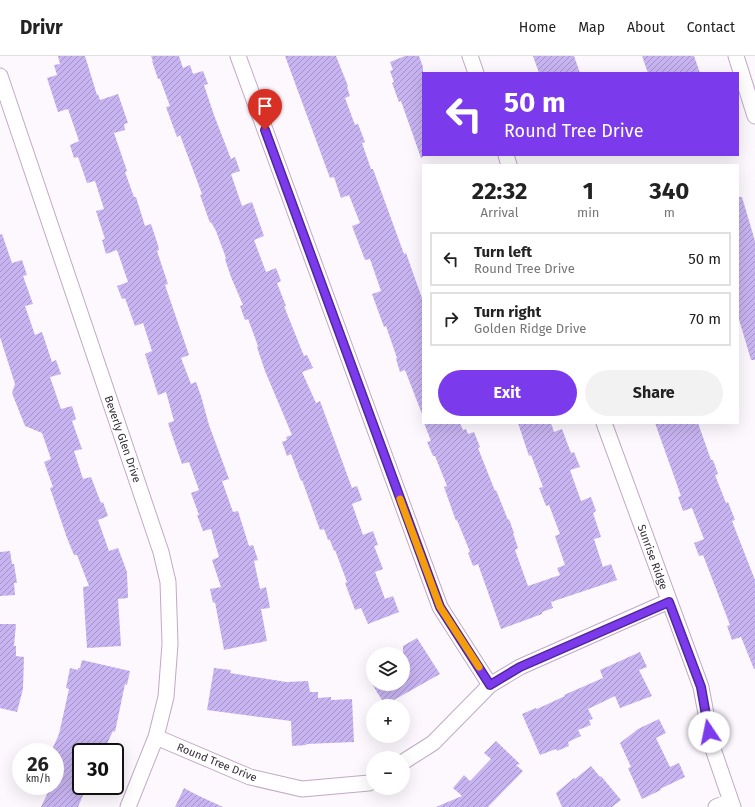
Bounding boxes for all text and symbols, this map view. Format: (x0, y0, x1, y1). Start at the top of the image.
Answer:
text: Drivr (20, 16, 63, 39)
text: Home (519, 19, 556, 36)
text: Map (578, 19, 605, 36)
text: About (627, 19, 665, 36)
text: Contact (687, 19, 735, 36)
text: 50 m (504, 86, 566, 119)
icon: left (438, 88, 490, 140)
pin (248, 89, 282, 130)
icon: arrive (254, 95, 276, 117)
text: Round Tree Drive (504, 120, 643, 142)
text: 22:32 (472, 177, 527, 205)
text: 1 (583, 177, 594, 205)
text: 340 (649, 177, 689, 205)
text: Arrival (480, 205, 519, 220)
text: min (577, 205, 599, 220)
text: m (664, 205, 675, 220)
text: Turn left (474, 243, 532, 261)
icon: left (440, 248, 462, 270)
text: 50 m (688, 250, 721, 268)
text: Round Tree Drive (474, 261, 575, 276)
text: Turn right (474, 303, 541, 321)
icon: right (440, 308, 462, 330)
text: 70 m (689, 310, 721, 328)
text: Golden Ridge Drive (474, 321, 586, 336)
button: Exit (438, 370, 577, 416)
button: Share (585, 370, 723, 416)
street label: Beverly Glen Drive (102, 394, 143, 484)
street label: Sunrise Ridge (635, 523, 670, 591)
map controls (366, 647, 410, 795)
button: layers (366, 647, 410, 691)
button: + (366, 699, 410, 743)
position arrow (688, 711, 730, 753)
street label: Round Tree Drive (175, 740, 259, 784)
speed limit sign: 30 (72, 743, 124, 795)
button: − (366, 751, 410, 795)
text: 26 (27, 752, 49, 776)
text: km/h (26, 773, 50, 785)

